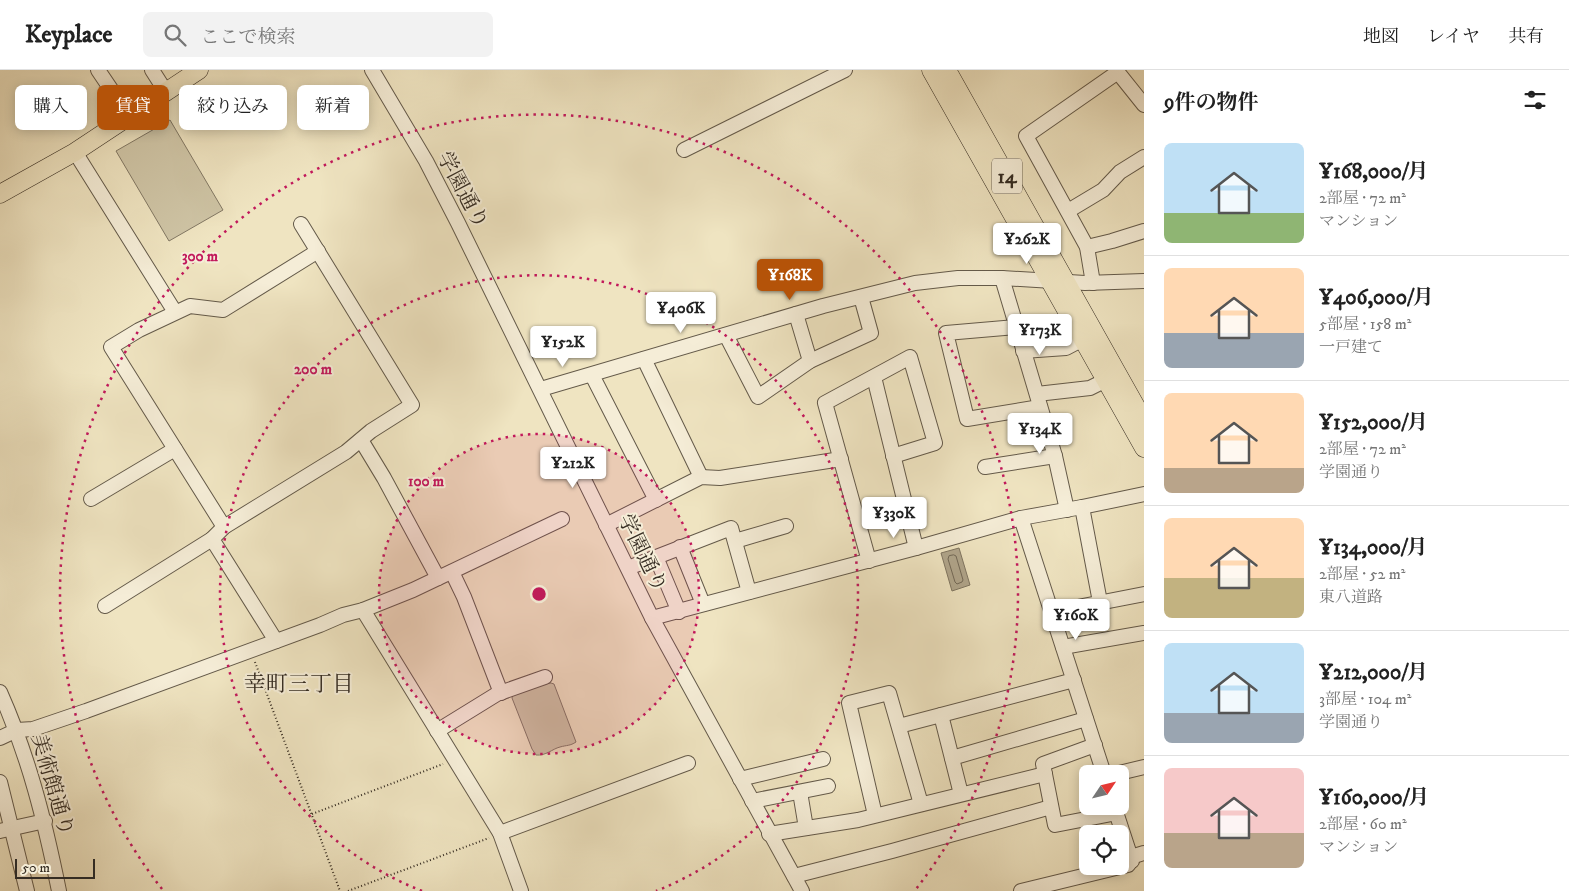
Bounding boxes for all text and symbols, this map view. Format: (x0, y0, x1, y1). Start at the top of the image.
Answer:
search box (143, 12, 493, 57)
text: Keyplace (25, 20, 113, 50)
icon: search (161, 21, 189, 49)
text: ここで検索 (201, 26, 296, 49)
text: 地図 (1363, 26, 1399, 48)
text: レイヤ (1427, 26, 1480, 48)
text: 共有 (1508, 26, 1544, 48)
chip: 購入 (15, 85, 87, 130)
chip: 賃貸 (97, 85, 169, 130)
chip: 絞り込み (179, 85, 287, 130)
chip: 新着 (297, 85, 369, 130)
icon: filters (1521, 86, 1549, 114)
text: 9件の物件 (1164, 90, 1258, 116)
street label: 学園通り (431, 147, 493, 234)
road number: 14 (992, 158, 1022, 194)
text: ¥168,000/月 (1319, 159, 1428, 185)
icon: home (1204, 163, 1264, 223)
text: 2部屋 · 72 m² (1319, 188, 1406, 208)
text: マンション (1319, 211, 1398, 231)
pin: ¥262K (992, 222, 1062, 265)
text: ¥262K (1004, 229, 1050, 249)
text: 300 m (182, 247, 219, 266)
pin: ¥168K (755, 258, 825, 301)
text: ¥168K (768, 265, 812, 285)
text: ¥406,000/月 (1319, 285, 1434, 311)
icon: home (1204, 288, 1264, 348)
pin: ¥406K (646, 292, 716, 334)
text: ¥406K (657, 298, 705, 318)
pin: ¥173K (1005, 314, 1075, 356)
text: 5部屋 · 158 m² (1319, 314, 1412, 334)
text: ¥173K (1019, 320, 1061, 340)
pin: ¥152K (528, 326, 598, 368)
text: ¥152K (541, 332, 585, 352)
text: 一戸建て (1319, 337, 1383, 357)
text: 200 m (294, 360, 333, 379)
text: ¥152,000/月 (1319, 410, 1428, 436)
pin: ¥134K (1005, 412, 1075, 455)
icon: home (1204, 413, 1264, 473)
text: ¥134K (1018, 419, 1062, 439)
text: 2部屋 · 72 m² (1319, 439, 1406, 459)
pin: ¥212K (538, 446, 608, 489)
text: ¥212K (551, 453, 595, 473)
text: 学園通り (1319, 462, 1383, 482)
text: 100 m (408, 472, 445, 491)
pin: ¥330K (859, 496, 929, 539)
text: ¥330K (873, 503, 915, 523)
street label: 学園通り (612, 510, 672, 597)
text: ¥134,000/月 (1319, 535, 1428, 561)
icon: home (1204, 538, 1264, 598)
text: 2部屋 · 52 m² (1319, 564, 1406, 584)
centre of rings (530, 585, 548, 603)
text: 東八道路 (1319, 587, 1383, 607)
pin: ¥160K (1041, 598, 1111, 641)
text: ¥160K (1054, 605, 1098, 625)
text: ¥212,000/月 (1319, 660, 1428, 686)
icon: home (1204, 663, 1264, 723)
district label: 幸町三丁目 (244, 671, 354, 698)
text: 3部屋 · 104 m² (1319, 689, 1411, 709)
text: 学園通り (1319, 712, 1383, 732)
street label: 美術館通り (25, 731, 79, 839)
north arrow (1079, 765, 1129, 815)
map controls (1079, 765, 1129, 875)
text: ¥160,000/月 (1319, 785, 1429, 811)
icon: home (1204, 788, 1264, 848)
text: 2部屋 · 60 m² (1319, 814, 1407, 834)
button: locate (1079, 825, 1129, 875)
text: マンション (1319, 837, 1398, 857)
scale bar (15, 856, 95, 879)
text: 50 m (22, 859, 50, 877)

